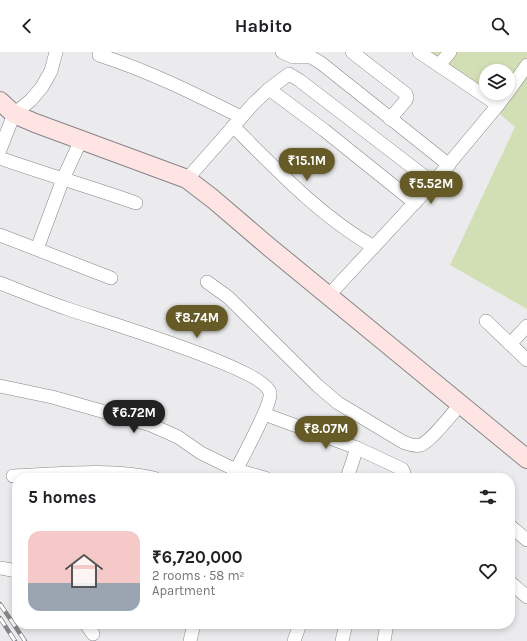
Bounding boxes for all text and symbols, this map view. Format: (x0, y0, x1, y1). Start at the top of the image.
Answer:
icon: back (16, 15, 38, 37)
text: Habito (235, 15, 292, 37)
icon: search (489, 15, 511, 37)
map controls (479, 64, 515, 100)
button: layers (479, 64, 515, 100)
pin: ₹15.1M (274, 148, 340, 182)
text: ₹15.1M (288, 153, 326, 168)
pin: ₹5.52M (398, 171, 464, 205)
text: ₹5.52M (409, 176, 453, 191)
pin: ₹8.74M (164, 305, 230, 339)
text: ₹8.74M (175, 310, 219, 325)
pin: ₹6.72M (101, 400, 167, 434)
text: ₹6.72M (112, 405, 156, 420)
pin: ₹8.07M (293, 416, 359, 450)
text: ₹8.07M (304, 421, 348, 436)
icon: filters (477, 486, 499, 508)
text: 5 homes (28, 487, 97, 507)
icon: home (60, 547, 108, 595)
text: ₹6,720,000 (152, 547, 242, 567)
icon: heart (477, 560, 499, 582)
text: 2 rooms · 58 m² (152, 568, 245, 583)
text: Apartment (152, 583, 215, 598)

